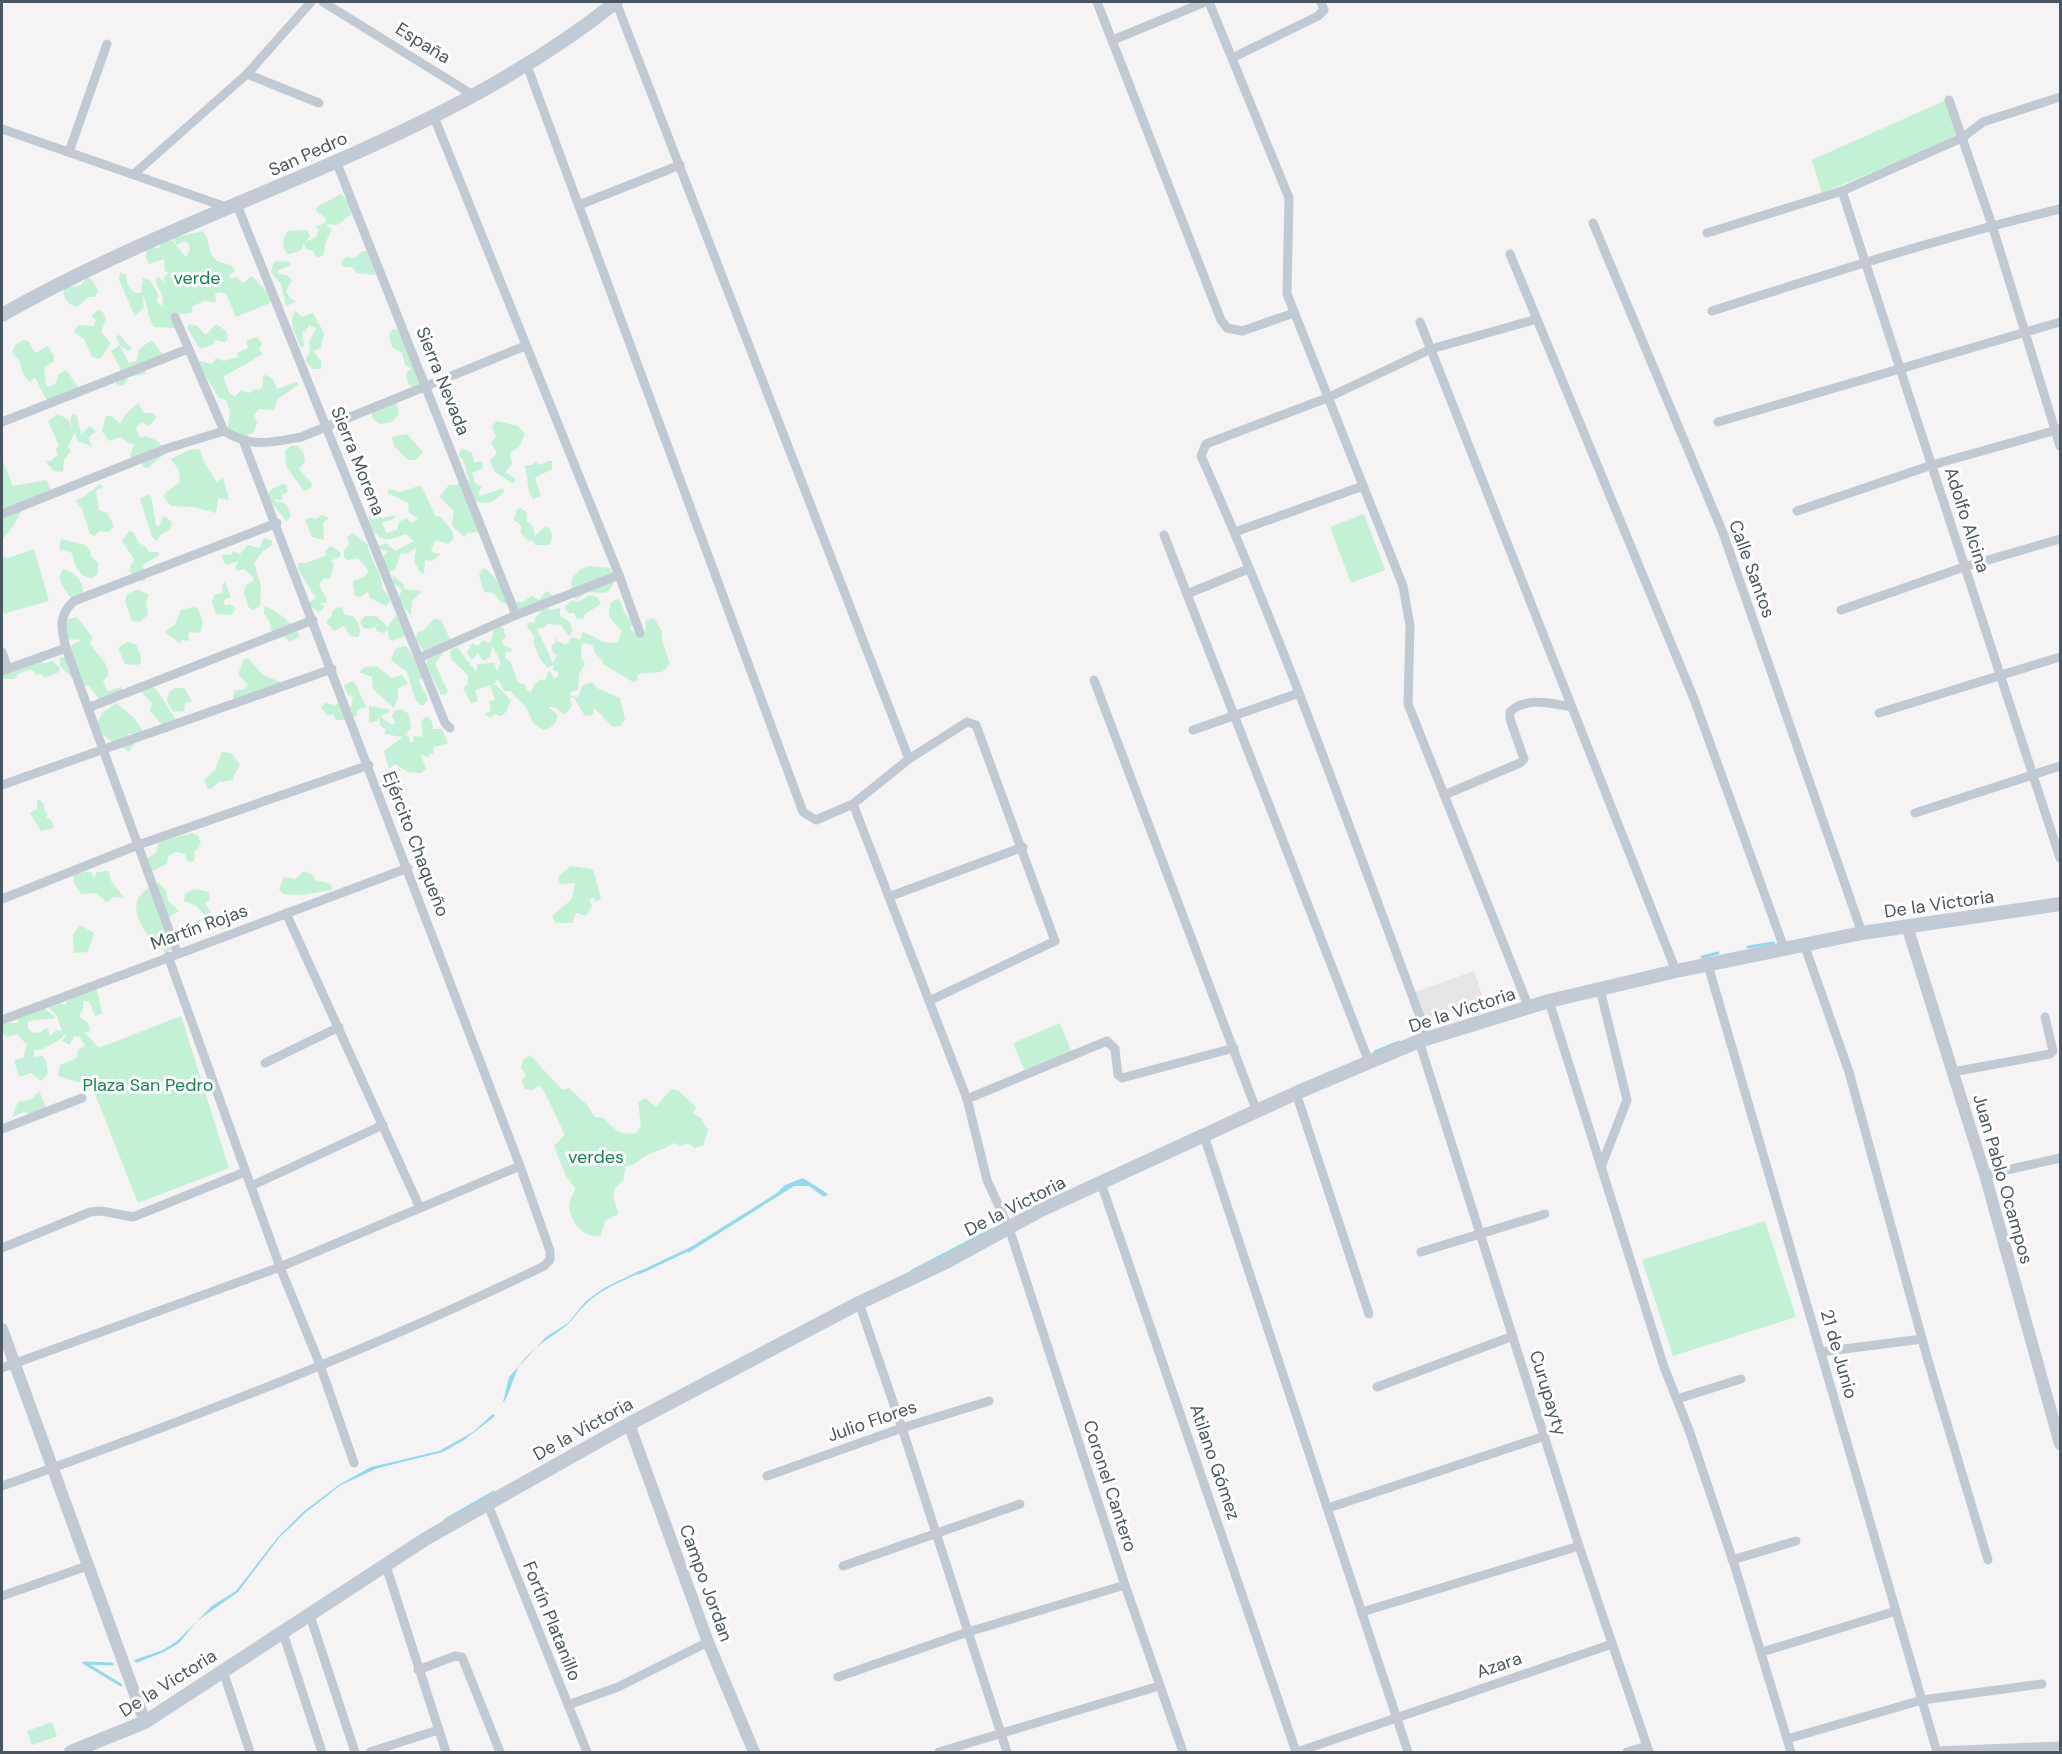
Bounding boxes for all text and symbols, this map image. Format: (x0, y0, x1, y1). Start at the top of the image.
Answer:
street label: España (391, 17, 455, 69)
street label: San Pedro (265, 126, 351, 182)
park label: verde (173, 266, 221, 290)
street label: Sierra Nevada (410, 323, 476, 439)
street label: Sierra Morena (325, 403, 391, 519)
street label: Adolfo Alcina (1939, 464, 1995, 576)
street label: Calle Santos (1723, 517, 1781, 621)
street label: Ejército Chaqueño (377, 768, 455, 920)
street label: De la Victoria (1883, 884, 1995, 924)
street label: Martín Rojas (147, 898, 251, 956)
street label: De la Victoria (1406, 981, 1518, 1039)
park label: Plaza San Pedro (83, 1073, 213, 1097)
street label: Juan Pablo Ocampos (1967, 1091, 2039, 1267)
park label: verdes (568, 1145, 624, 1169)
street label: De la Victoria (960, 1170, 1070, 1242)
street label: 21 de Junio (1815, 1307, 1863, 1401)
street label: Curupayty (1524, 1347, 1572, 1439)
street label: De la Victoria (529, 1392, 637, 1466)
street label: Julio Flores (824, 1395, 920, 1447)
street label: Atilano Gómez (1184, 1401, 1246, 1523)
street label: Coronel Cantero (1077, 1417, 1143, 1555)
street label: Campo Jordan (674, 1521, 738, 1645)
street label: Fortín Platanillo (517, 1558, 587, 1684)
street label: De la Victoria (115, 1644, 221, 1722)
street label: Azara (1473, 1646, 1525, 1684)

